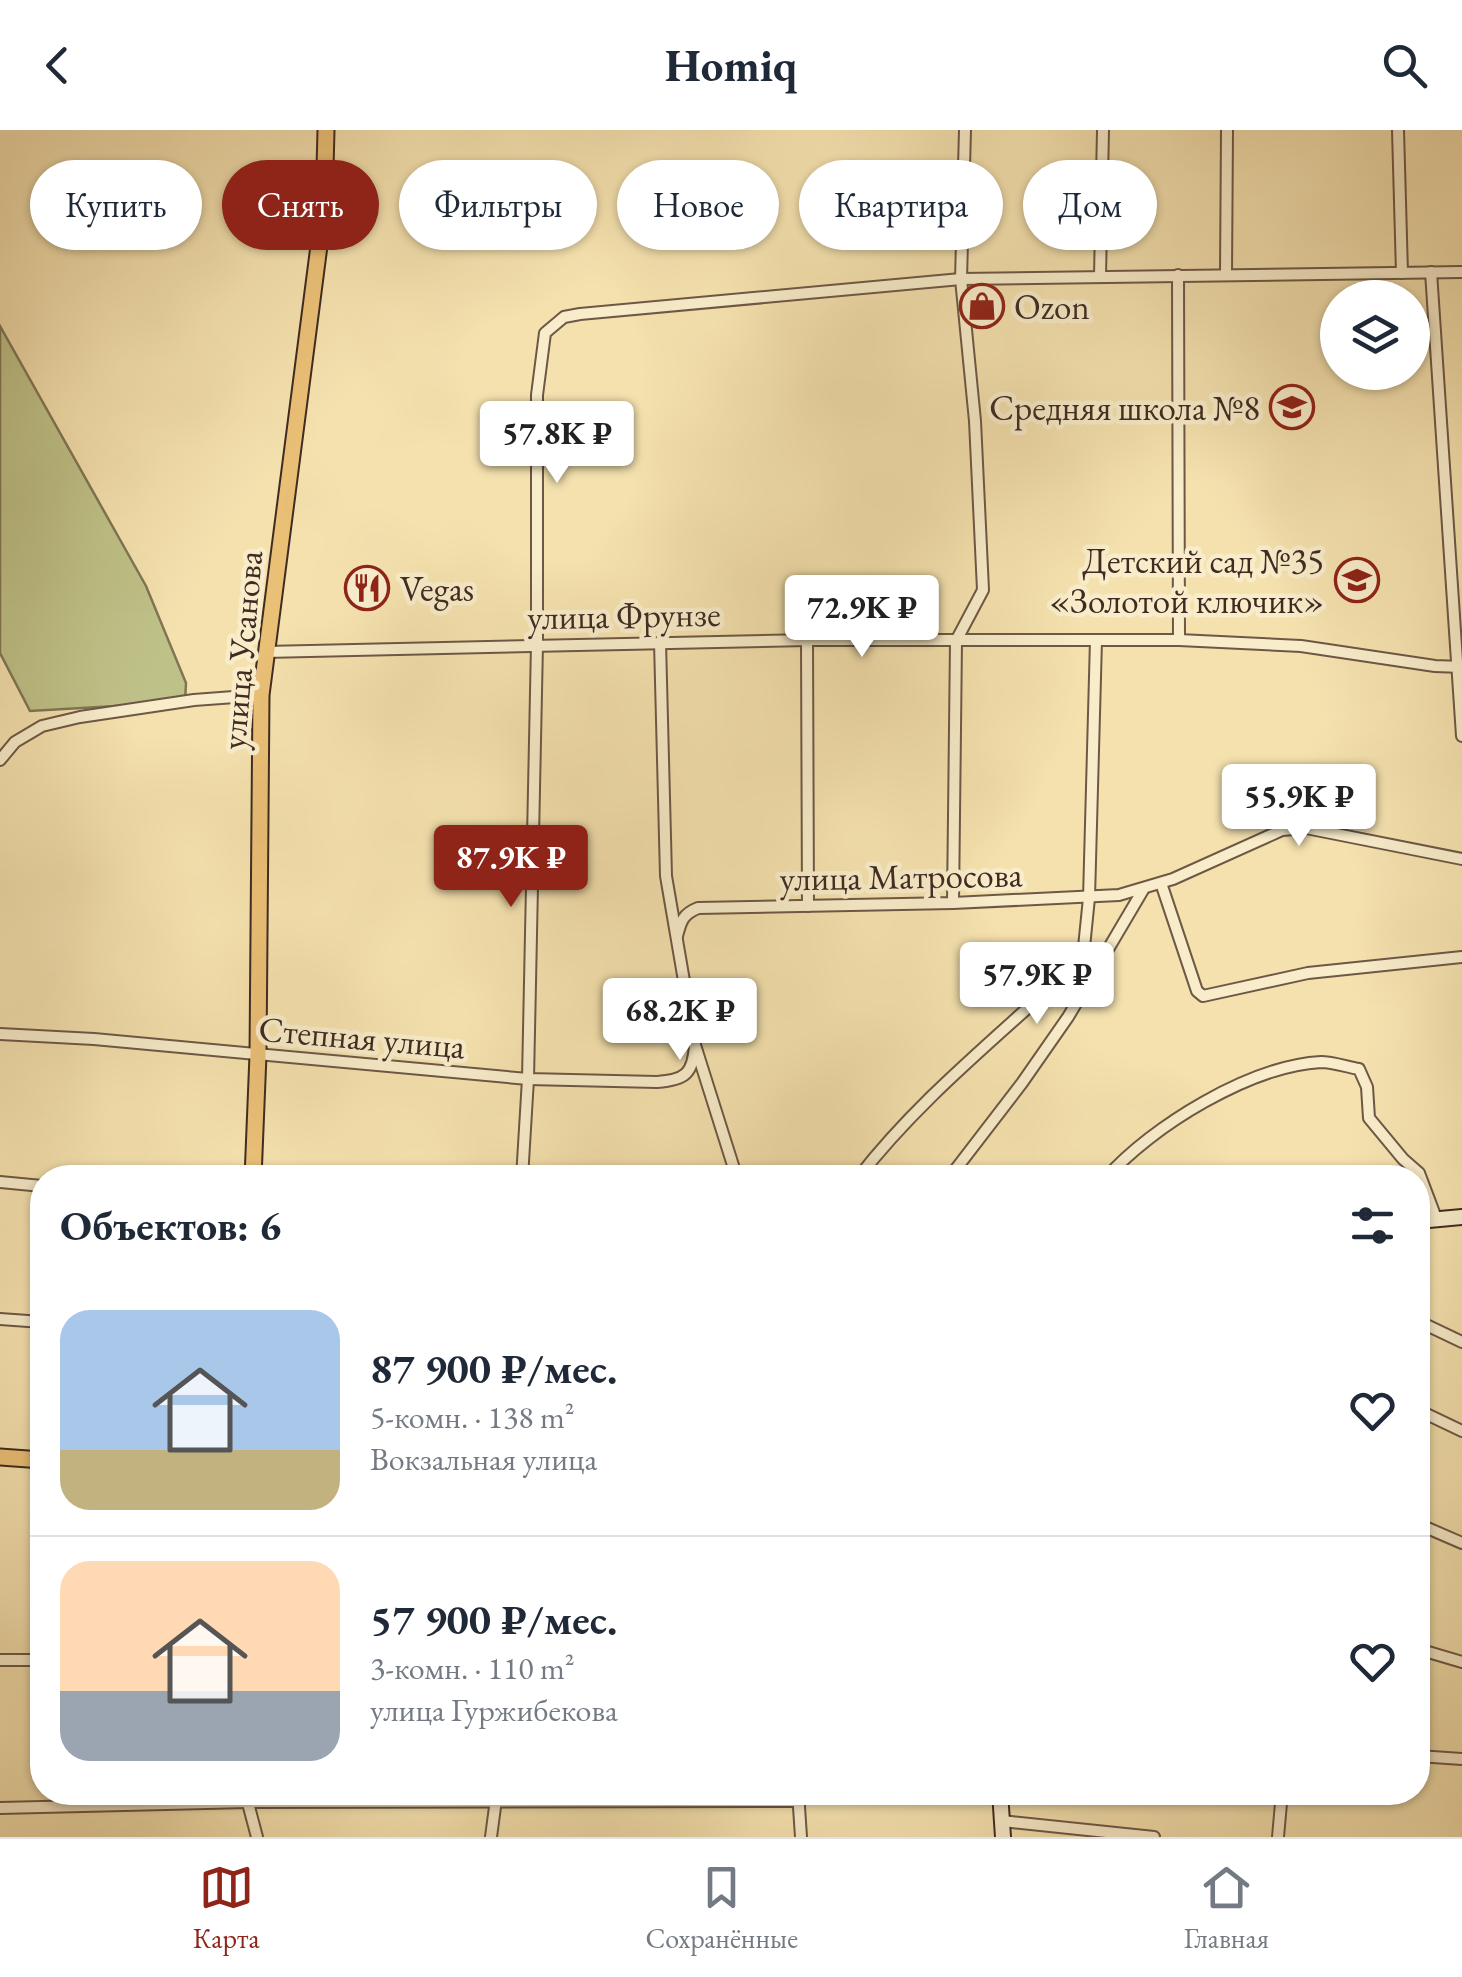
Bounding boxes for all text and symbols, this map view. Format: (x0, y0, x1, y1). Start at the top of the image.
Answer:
text: Homiq (665, 36, 797, 94)
icon: back (30, 38, 85, 93)
icon: search (1377, 38, 1432, 93)
chip: Купить (30, 160, 202, 250)
chip: Снять (222, 160, 379, 250)
chip: Фильтры (399, 160, 597, 250)
chip: Новое (617, 160, 779, 250)
chip: Квартира (799, 160, 1003, 250)
chip: Дом (1023, 160, 1157, 250)
map controls (1320, 280, 1430, 390)
button: layers (1320, 280, 1430, 390)
shop icon: Ozon (959, 283, 1005, 329)
place label: Ozon (1014, 284, 1090, 329)
school or university icon: Средняя школа №8 (1269, 384, 1315, 430)
place label: Средняя школа №8 (989, 385, 1260, 431)
pin: 57.8K ₽ (465, 401, 649, 486)
text: 57.8K ₽ (502, 412, 612, 454)
place label: Детский сад №35 «Золотой ключик» (1049, 538, 1324, 623)
street label: улица Усанова (210, 549, 273, 751)
school or university icon: Детский сад №35 «Золотой ключик» (1334, 557, 1380, 603)
restaurant icon: Vegas (344, 565, 390, 611)
place label: Vegas (400, 566, 474, 611)
pin: 72.9K ₽ (770, 575, 954, 660)
text: 72.9K ₽ (807, 586, 917, 628)
street label: улица Фрунзе (527, 591, 721, 640)
pin: 55.9K ₽ (1207, 764, 1391, 849)
text: 55.9K ₽ (1244, 775, 1354, 817)
pin: 87.9K ₽ (419, 825, 603, 910)
text: 87.9K ₽ (456, 836, 566, 878)
street label: улица Матросова (779, 851, 1023, 902)
pin: 57.9K ₽ (945, 942, 1129, 1027)
text: 57.9K ₽ (982, 953, 1092, 995)
pin: 68.2K ₽ (588, 978, 772, 1063)
text: 68.2K ₽ (625, 989, 735, 1031)
street label: Степная улица (257, 1006, 467, 1069)
text: Объектов: 6 (60, 1198, 281, 1253)
icon: filters (1345, 1198, 1400, 1253)
text: 87 900 ₽/мес. (370, 1341, 617, 1396)
icon: home (140, 1350, 260, 1470)
icon: heart (1345, 1383, 1400, 1438)
text: 5-комн. · 138 m² (370, 1396, 575, 1438)
text: Вокзальная улица (370, 1438, 597, 1480)
text: 57 900 ₽/мес. (370, 1592, 617, 1647)
icon: home (140, 1601, 260, 1721)
icon: heart (1345, 1634, 1400, 1689)
text: 3-комн. · 110 m² (370, 1647, 575, 1689)
text: улица Гуржибекова (370, 1689, 618, 1731)
tab: Карта (193, 1860, 260, 1956)
tab: Сохранённые (645, 1860, 798, 1956)
tab: Главная (1184, 1860, 1269, 1956)

